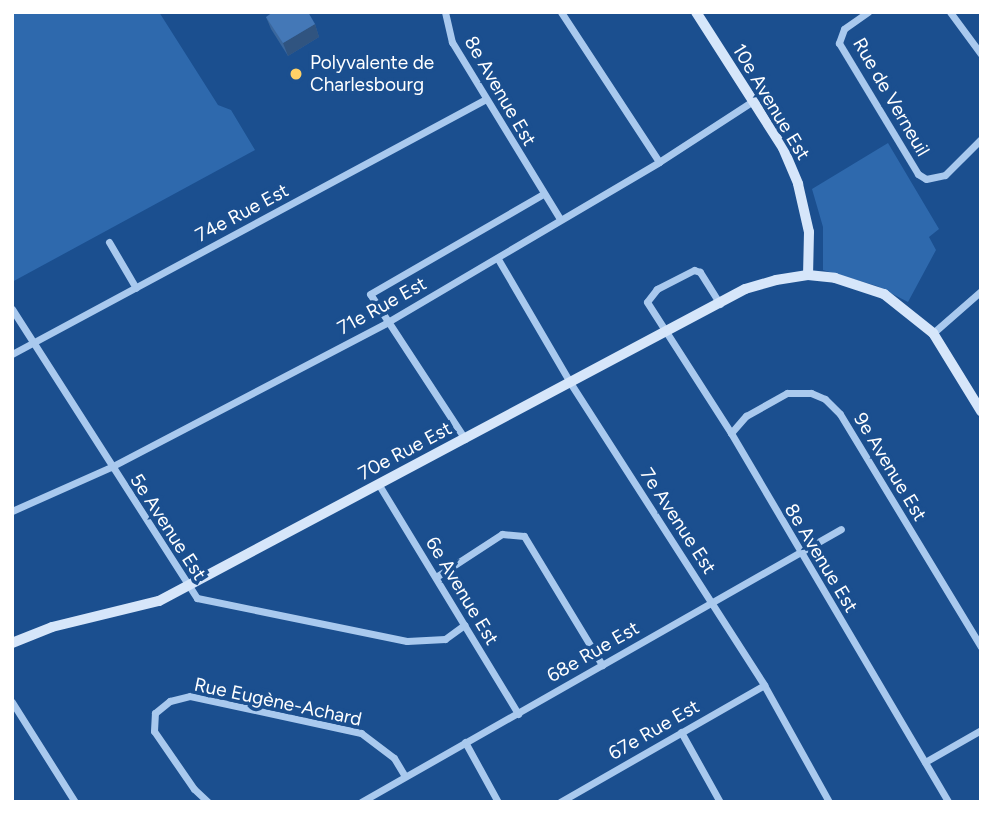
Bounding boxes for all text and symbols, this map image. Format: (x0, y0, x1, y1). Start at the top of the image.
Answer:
street label: 8e Avenue Est (459, 32, 541, 150)
street label: Rue de Verneuil (848, 34, 934, 160)
street label: 10e Avenue Est (727, 40, 815, 164)
place label: Polyvalente de Charlesbourg (310, 52, 434, 96)
marker: Polyvalente de Charlesbourg (288, 66, 304, 82)
street label: 74e Rue Est (192, 179, 292, 247)
street label: 71e Rue Est (334, 272, 430, 340)
street label: 9e Avenue Est (849, 409, 931, 525)
street label: 70e Rue Est (354, 417, 456, 485)
street label: 7e Avenue Est (635, 464, 721, 578)
street label: 5e Avenue Est (125, 470, 211, 584)
street label: 8e Avenue Est (780, 499, 862, 617)
street label: 6e Avenue Est (421, 533, 503, 649)
street label: 68e Rue Est (543, 617, 643, 687)
street label: Rue Eugène-Achard (192, 673, 364, 731)
street label: 67e Rue Est (605, 695, 703, 765)

